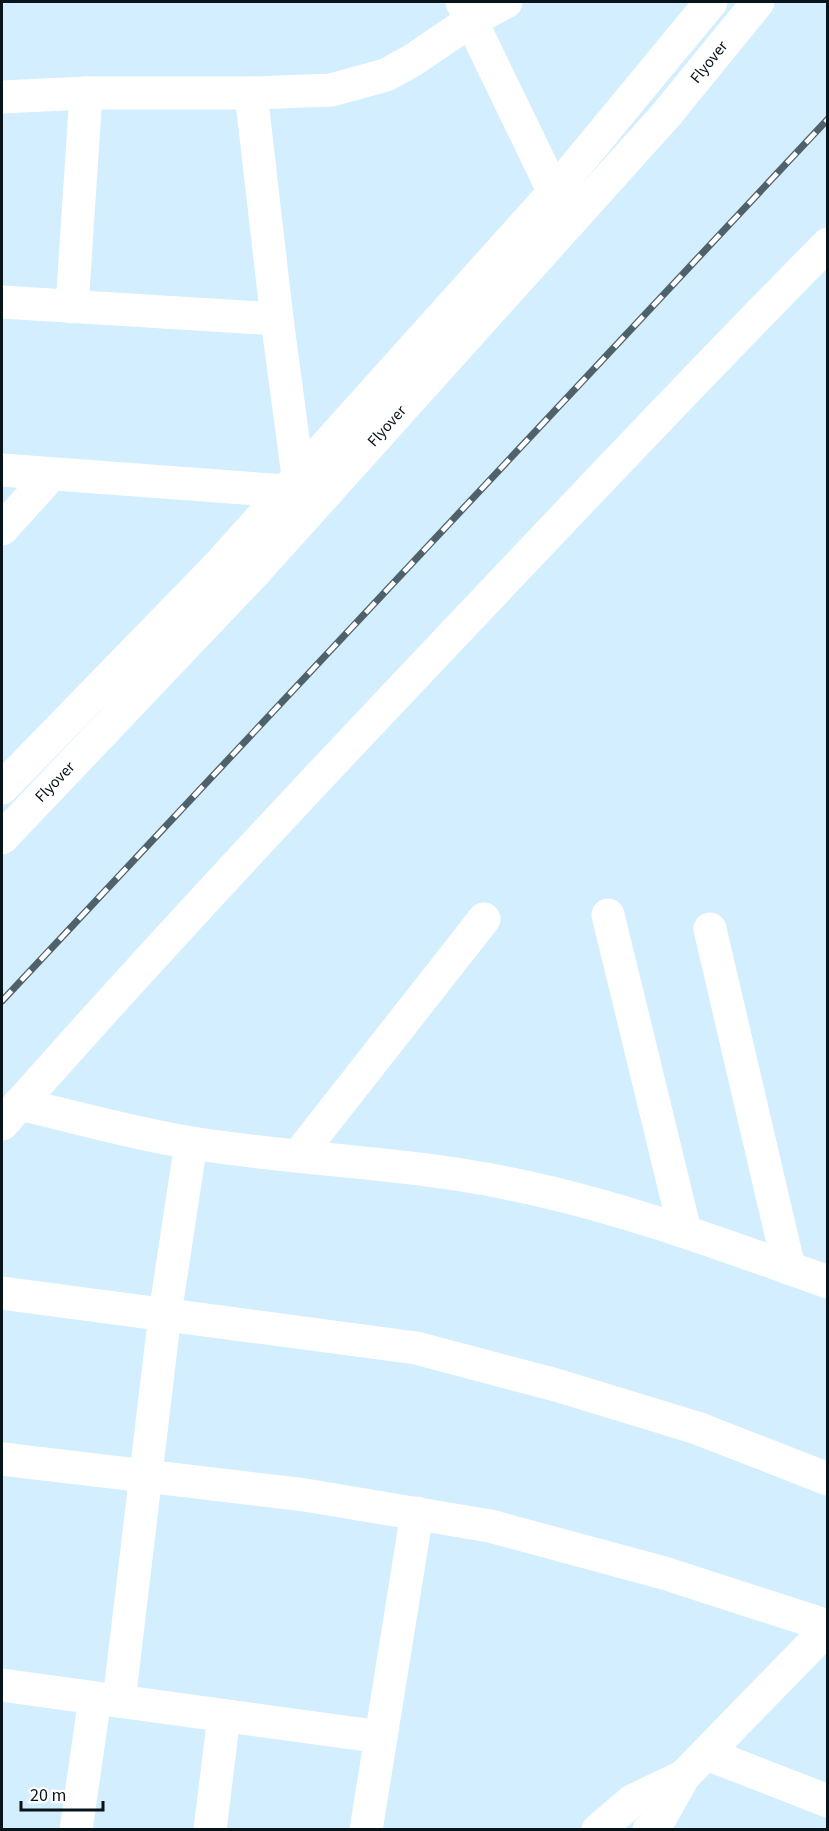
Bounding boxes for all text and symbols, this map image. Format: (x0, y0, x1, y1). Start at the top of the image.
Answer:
street label: Flyover (685, 36, 733, 88)
street label: Flyover (362, 400, 412, 452)
street label: Flyover (30, 756, 80, 807)
scale bar (21, 1774, 104, 1812)
text: 20 m (30, 1783, 66, 1808)

